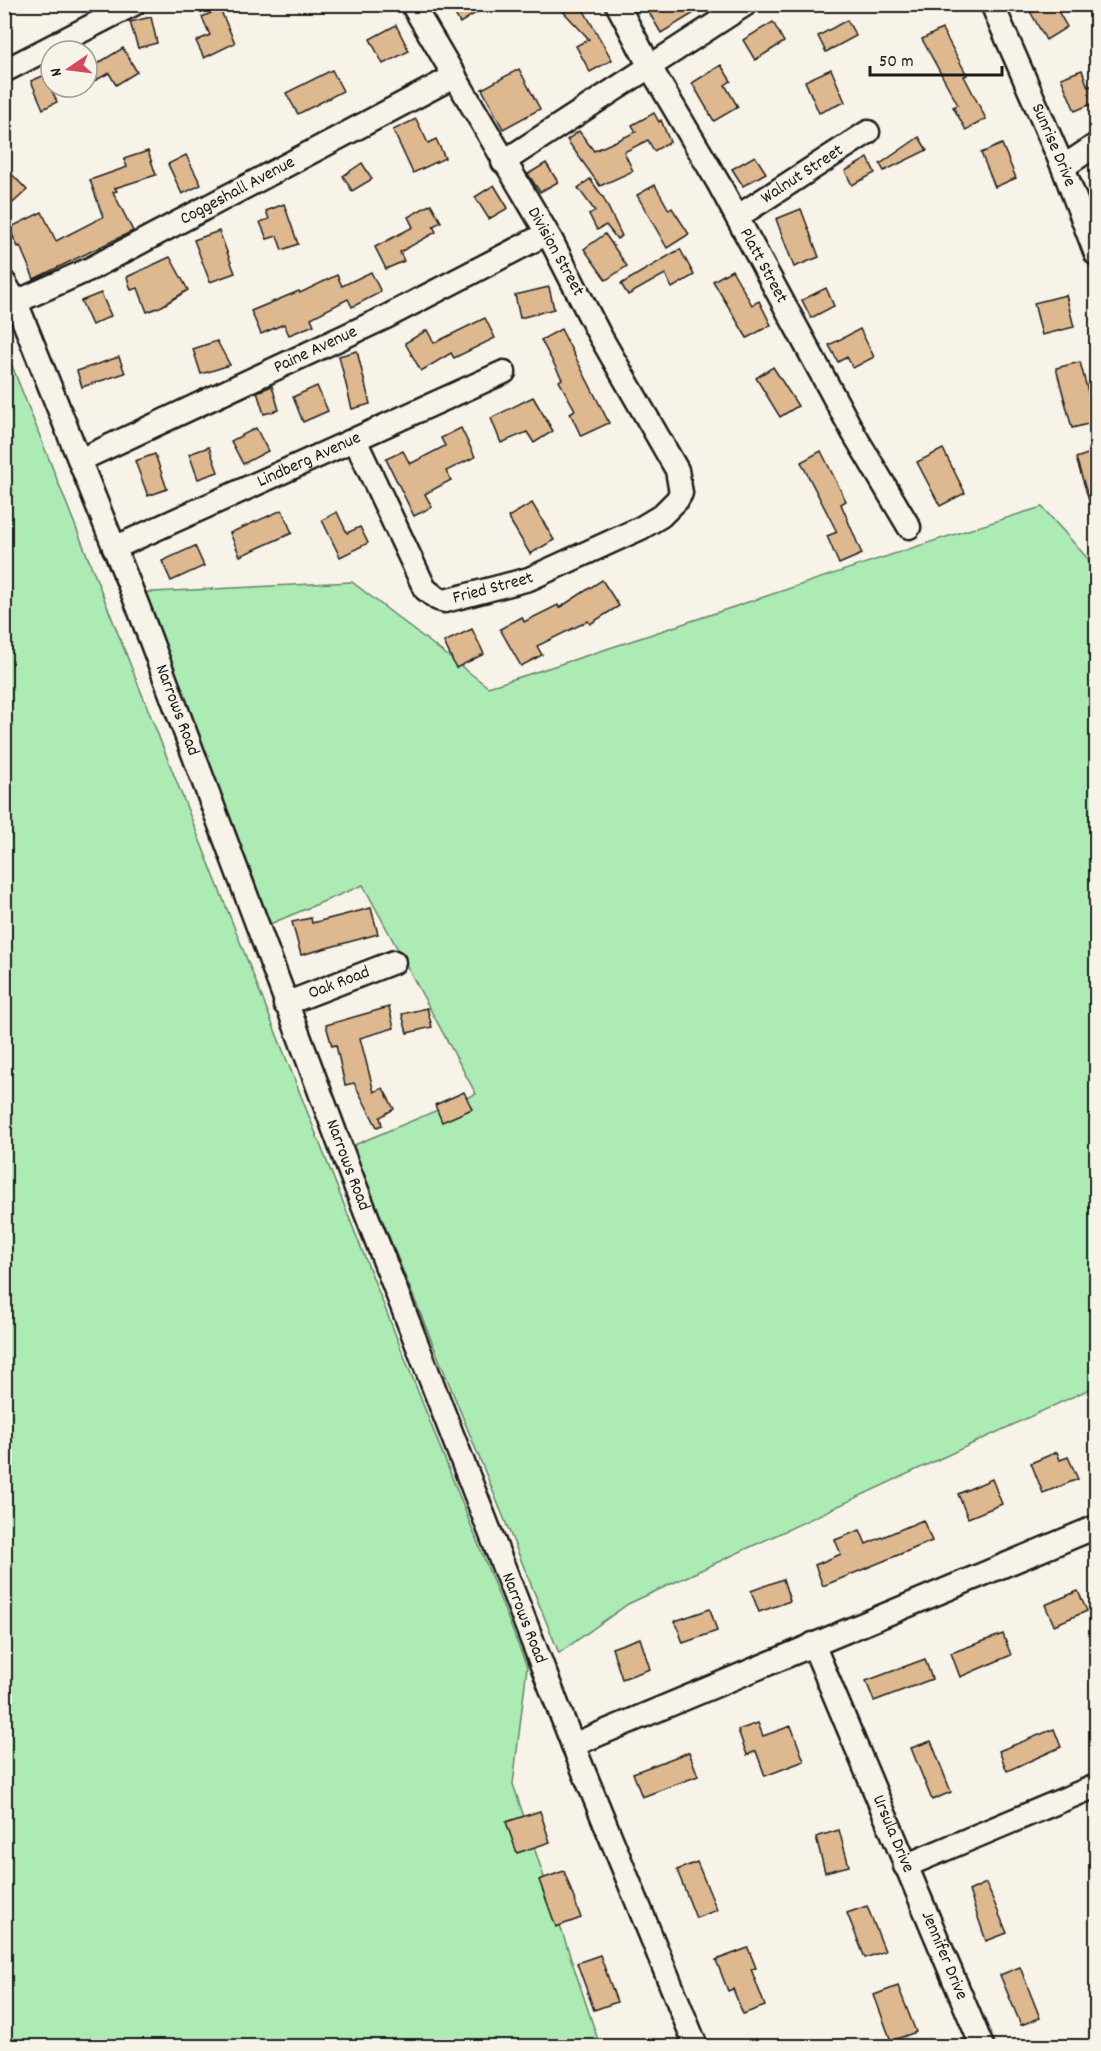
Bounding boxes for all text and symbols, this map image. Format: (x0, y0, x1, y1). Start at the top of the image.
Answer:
north arrow (39, 39, 99, 99)
scale bar (870, 39, 1002, 77)
text: 50 m (879, 50, 914, 75)
text: N (45, 65, 69, 79)
street label: Sunrise Drive (1024, 100, 1082, 191)
street label: Walnut Street (756, 138, 849, 211)
street label: Coggeshall Avenue (176, 150, 300, 232)
street label: Division Street (520, 203, 590, 301)
street label: Platt Street (733, 224, 794, 308)
street label: Paine Avenue (270, 320, 361, 380)
street label: Lindberg Avenue (253, 426, 365, 494)
street label: Fried Street (450, 566, 538, 611)
street label: Narrows Road (148, 661, 205, 759)
street label: Oak Road (305, 960, 373, 1006)
street label: Narrows Road (319, 1116, 376, 1214)
street label: Narrows Road (495, 1569, 553, 1667)
street label: Ursula Drive (865, 1791, 920, 1877)
street label: Jennifer Drive (914, 1907, 974, 2004)

